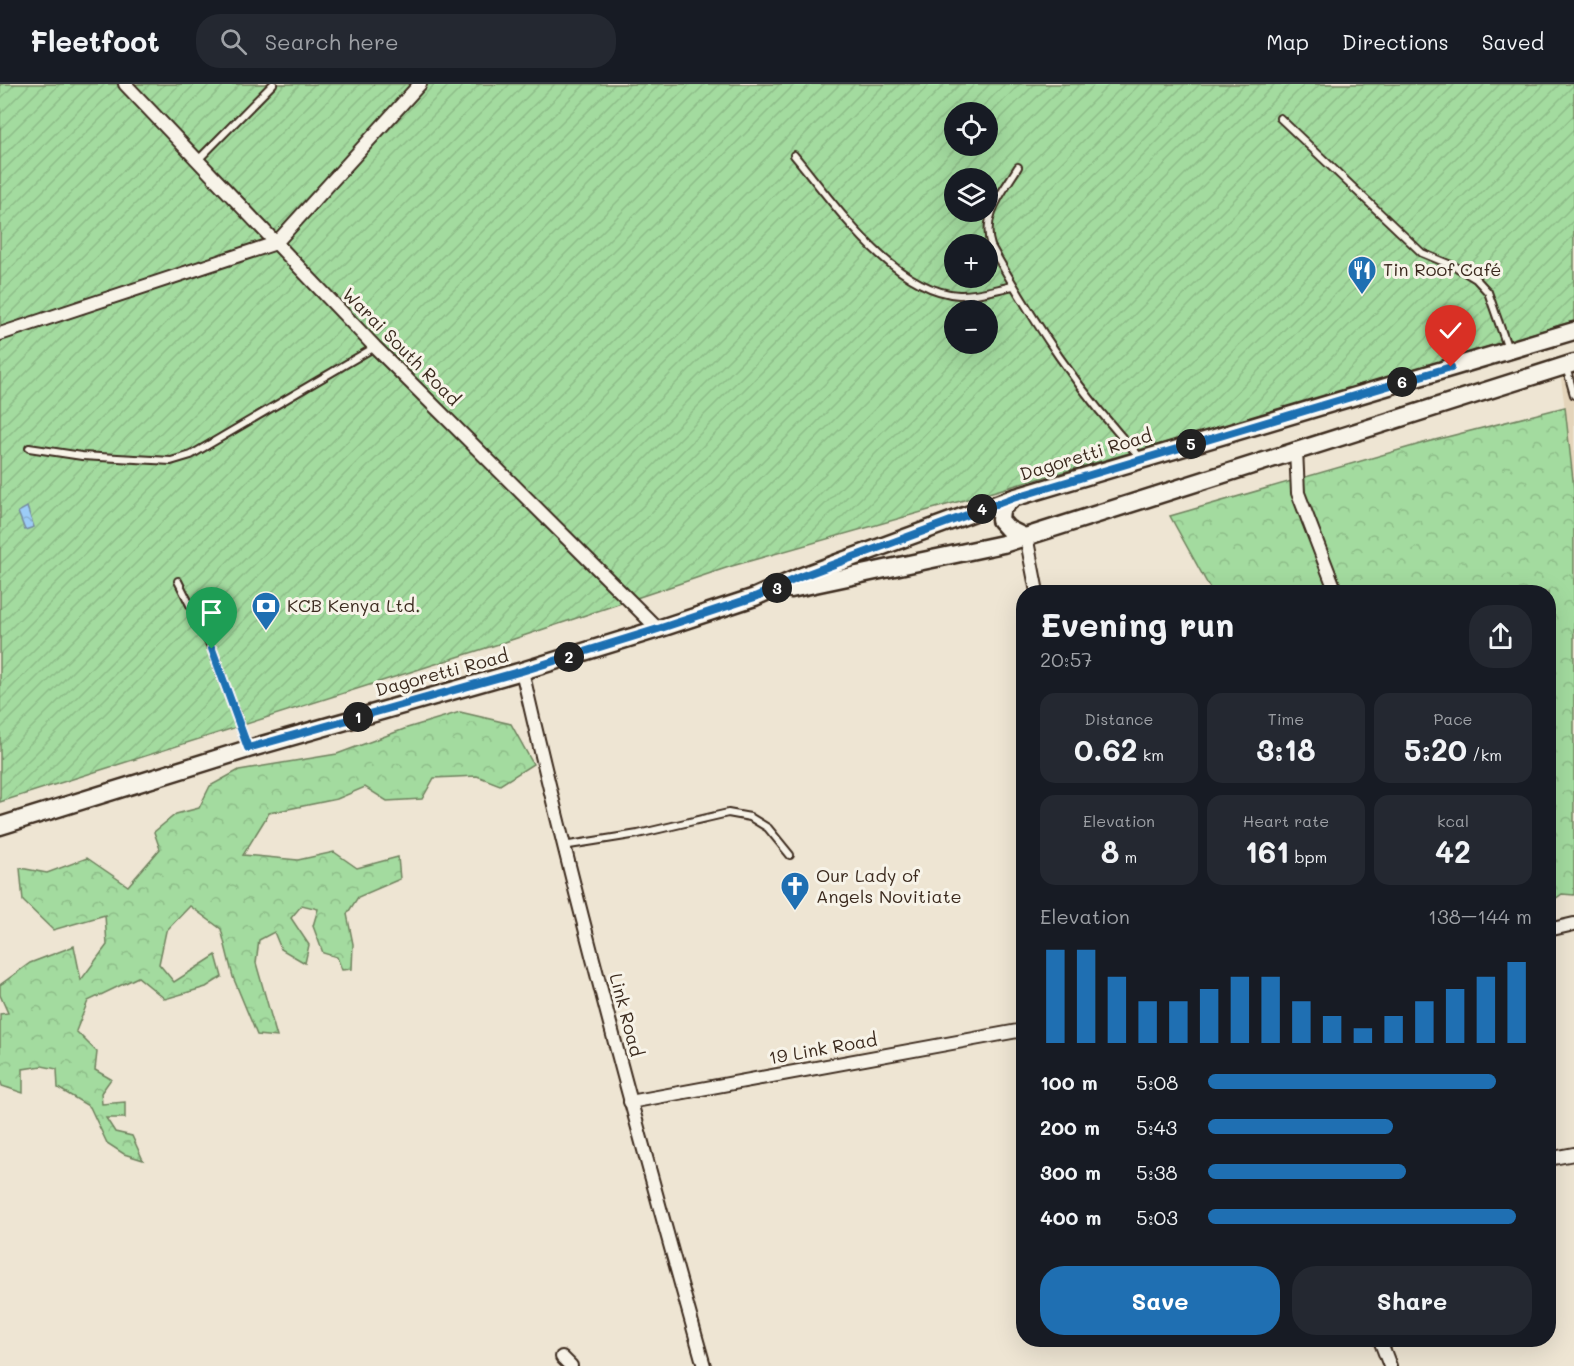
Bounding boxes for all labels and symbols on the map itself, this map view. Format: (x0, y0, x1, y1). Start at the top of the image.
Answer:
restaurant icon: Tin Roof Café (1346, 254, 1378, 296)
place label: Tin Roof Café (1383, 257, 1501, 281)
street label: Warai South Road (337, 282, 466, 411)
pin (1425, 305, 1476, 367)
pin: 6 (1387, 367, 1417, 397)
street label: Dagoretti Road (1017, 423, 1155, 486)
pin: 5 (1176, 429, 1206, 459)
pin: 4 (967, 494, 997, 524)
pin: 3 (762, 573, 792, 603)
pin (186, 587, 237, 649)
bank icon: KCB Kenya Ltd. (250, 590, 282, 632)
place label: KCB Kenya Ltd. (287, 593, 420, 617)
pin: 2 (554, 642, 584, 672)
street label: Dagoretti Road (373, 643, 511, 701)
pin: 1 (343, 702, 373, 732)
place label: Our Lady of Angels Novitiate (816, 863, 962, 908)
church icon: Our Lady of Angels Novitiate (779, 870, 811, 912)
street label: Link Road (604, 971, 650, 1059)
street label: 19 Link Road (767, 1027, 879, 1069)

